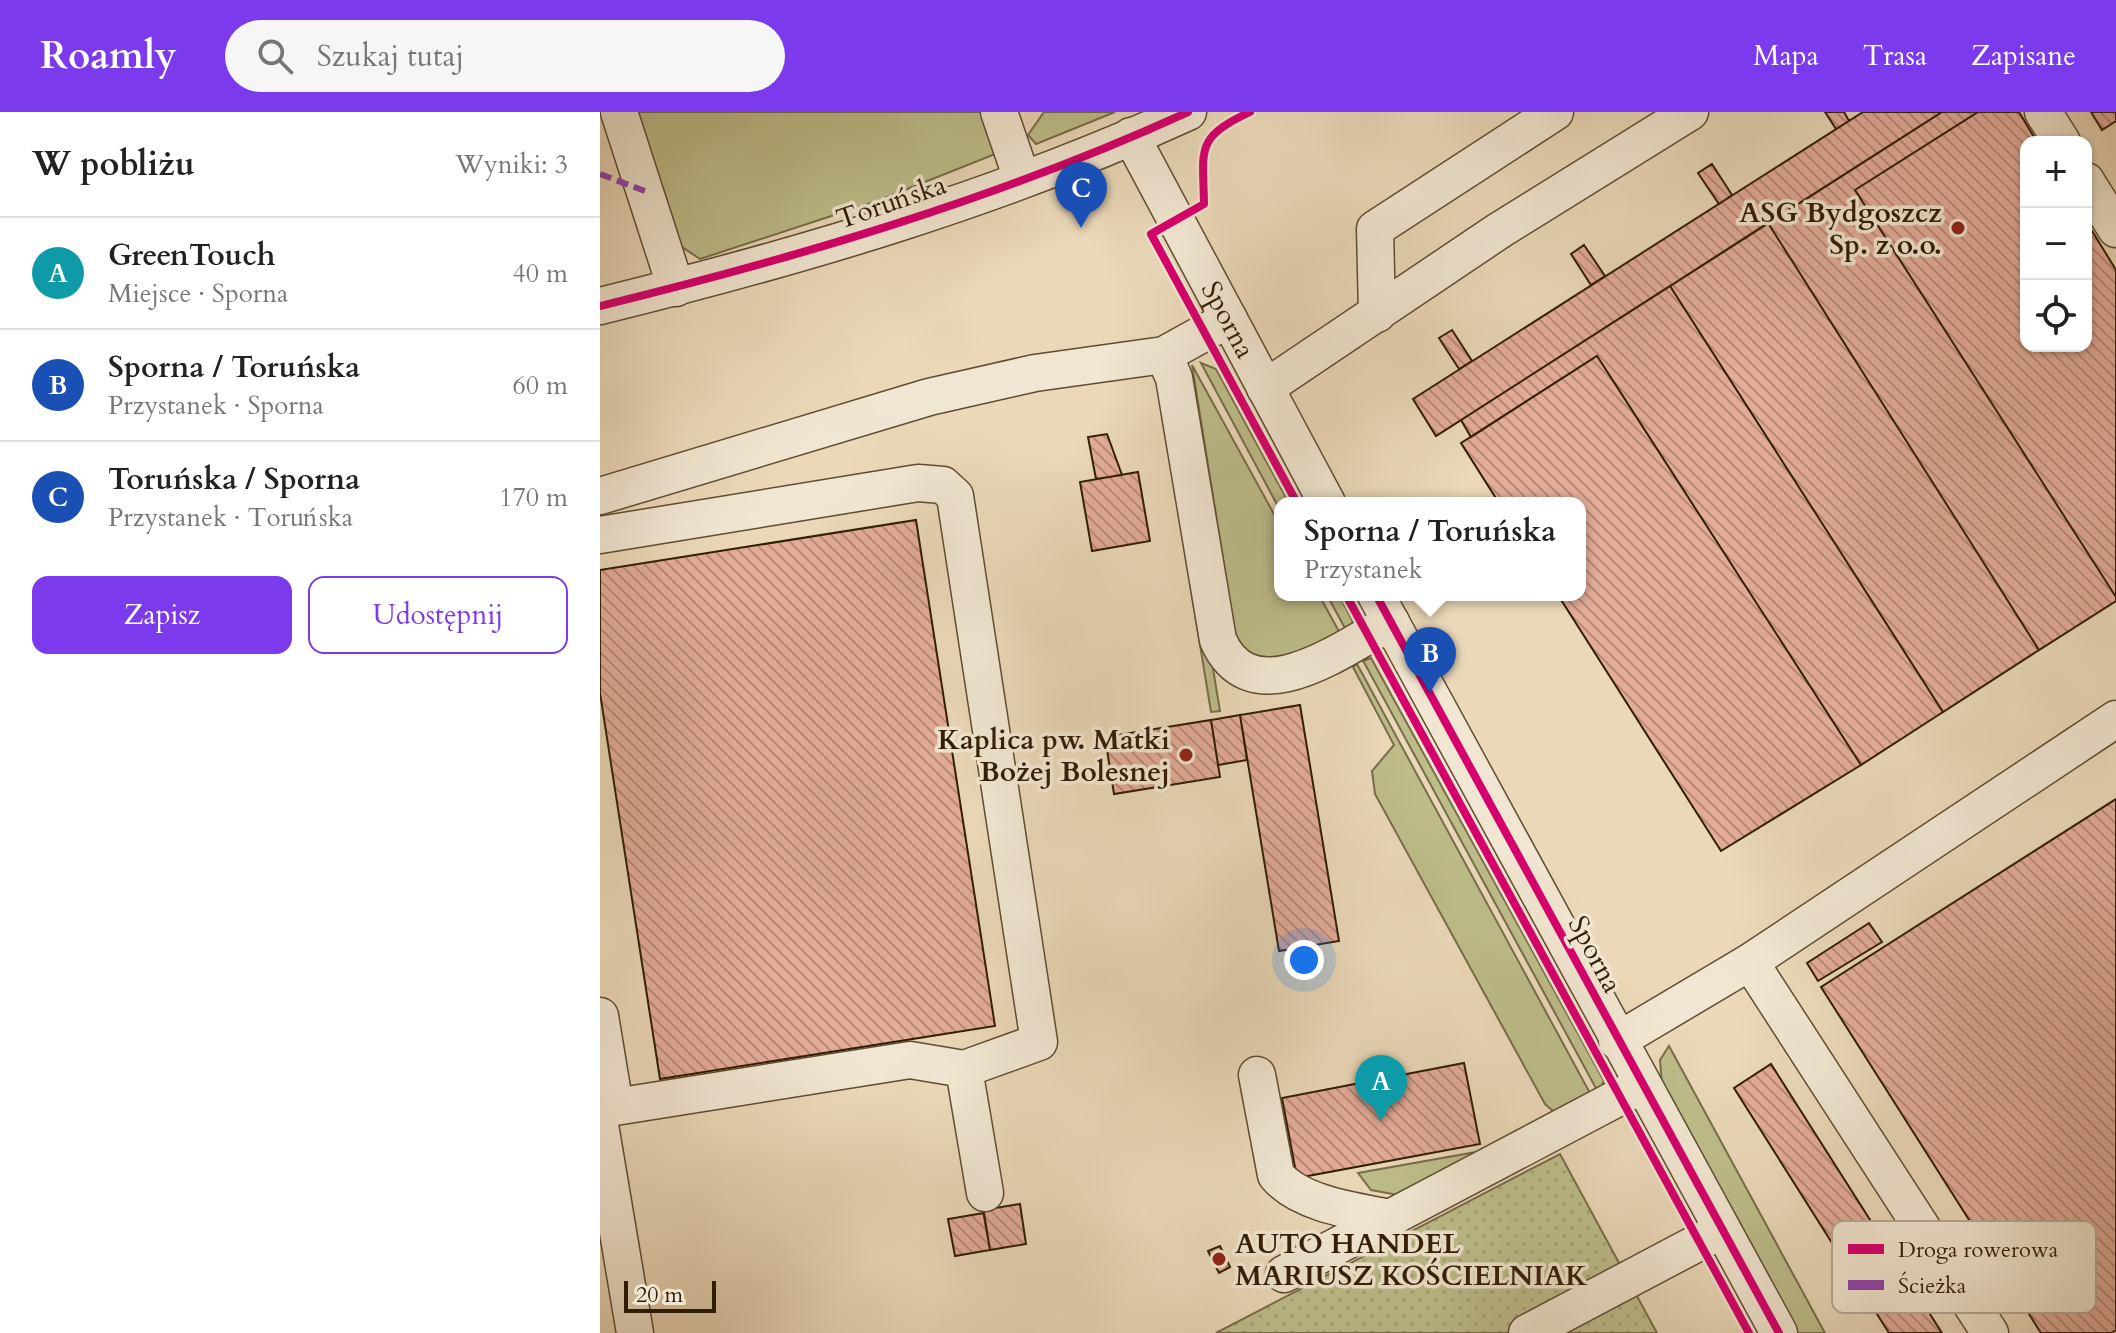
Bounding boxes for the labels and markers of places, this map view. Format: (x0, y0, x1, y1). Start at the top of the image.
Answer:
pin: C (1055, 162, 1107, 228)
place label: ASG Bydgoszcz Sp. z o.o. (1739, 194, 1942, 264)
marker: ASG Bydgoszcz Sp. z o.o. (1949, 219, 1967, 237)
pin: B (1404, 627, 1456, 693)
place label: Kaplica pw. Matki Bożej Bolesnej (937, 721, 1170, 791)
marker: Kaplica pw. Matki Bożej Bolesnej (1177, 746, 1195, 764)
pin: A (1355, 1055, 1407, 1121)
place label: AUTO HANDEL MARIUSZ KOŚCIELNIAK (1235, 1225, 1588, 1295)
marker: AUTO HANDEL MARIUSZ KOŚCIELNIAK (1210, 1250, 1228, 1268)

